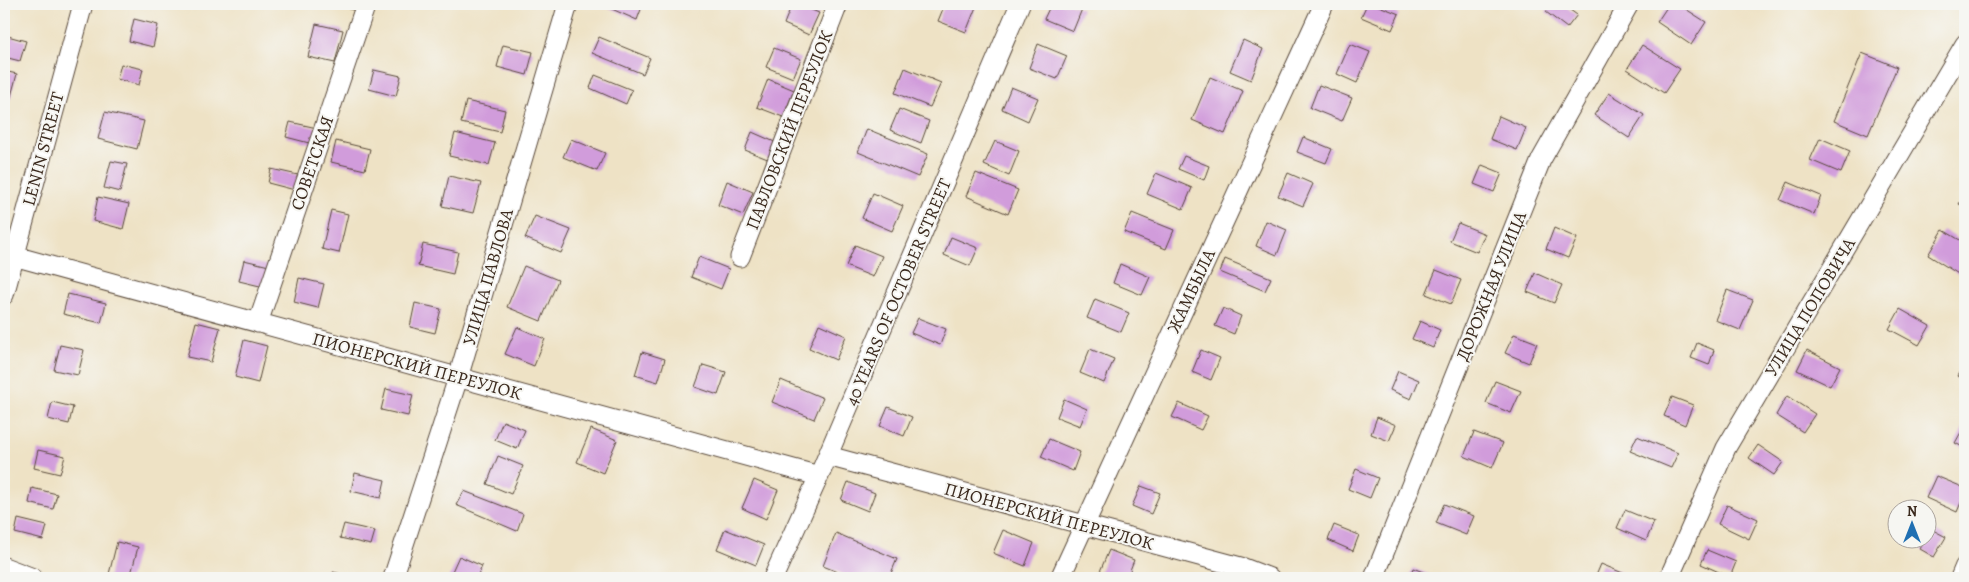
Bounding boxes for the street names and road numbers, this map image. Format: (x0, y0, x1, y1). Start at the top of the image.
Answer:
street label: ПАВЛОВСКИЙ ПЕРЕУЛОК (740, 26, 838, 233)
street label: LENIN STREET (16, 89, 70, 209)
street label: СОВЕТСКАЯ (285, 113, 339, 213)
street label: 40 YEARS OF OCTOBER STREET (839, 175, 957, 409)
street label: УЛИЦА ПАВЛОВА (457, 205, 519, 348)
street label: ДОРОЖНАЯ УЛИЦА (1450, 207, 1532, 364)
street label: УЛИЦА ПОПОВИЧА (1759, 233, 1861, 381)
street label: ЖАМБЫЛА (1161, 245, 1221, 337)
street label: ПИОНЕРСКИЙ ПЕРЕУЛОК (310, 326, 525, 406)
street label: ПИОНЕРСКИЙ ПЕРЕУЛОК (942, 476, 1157, 556)

